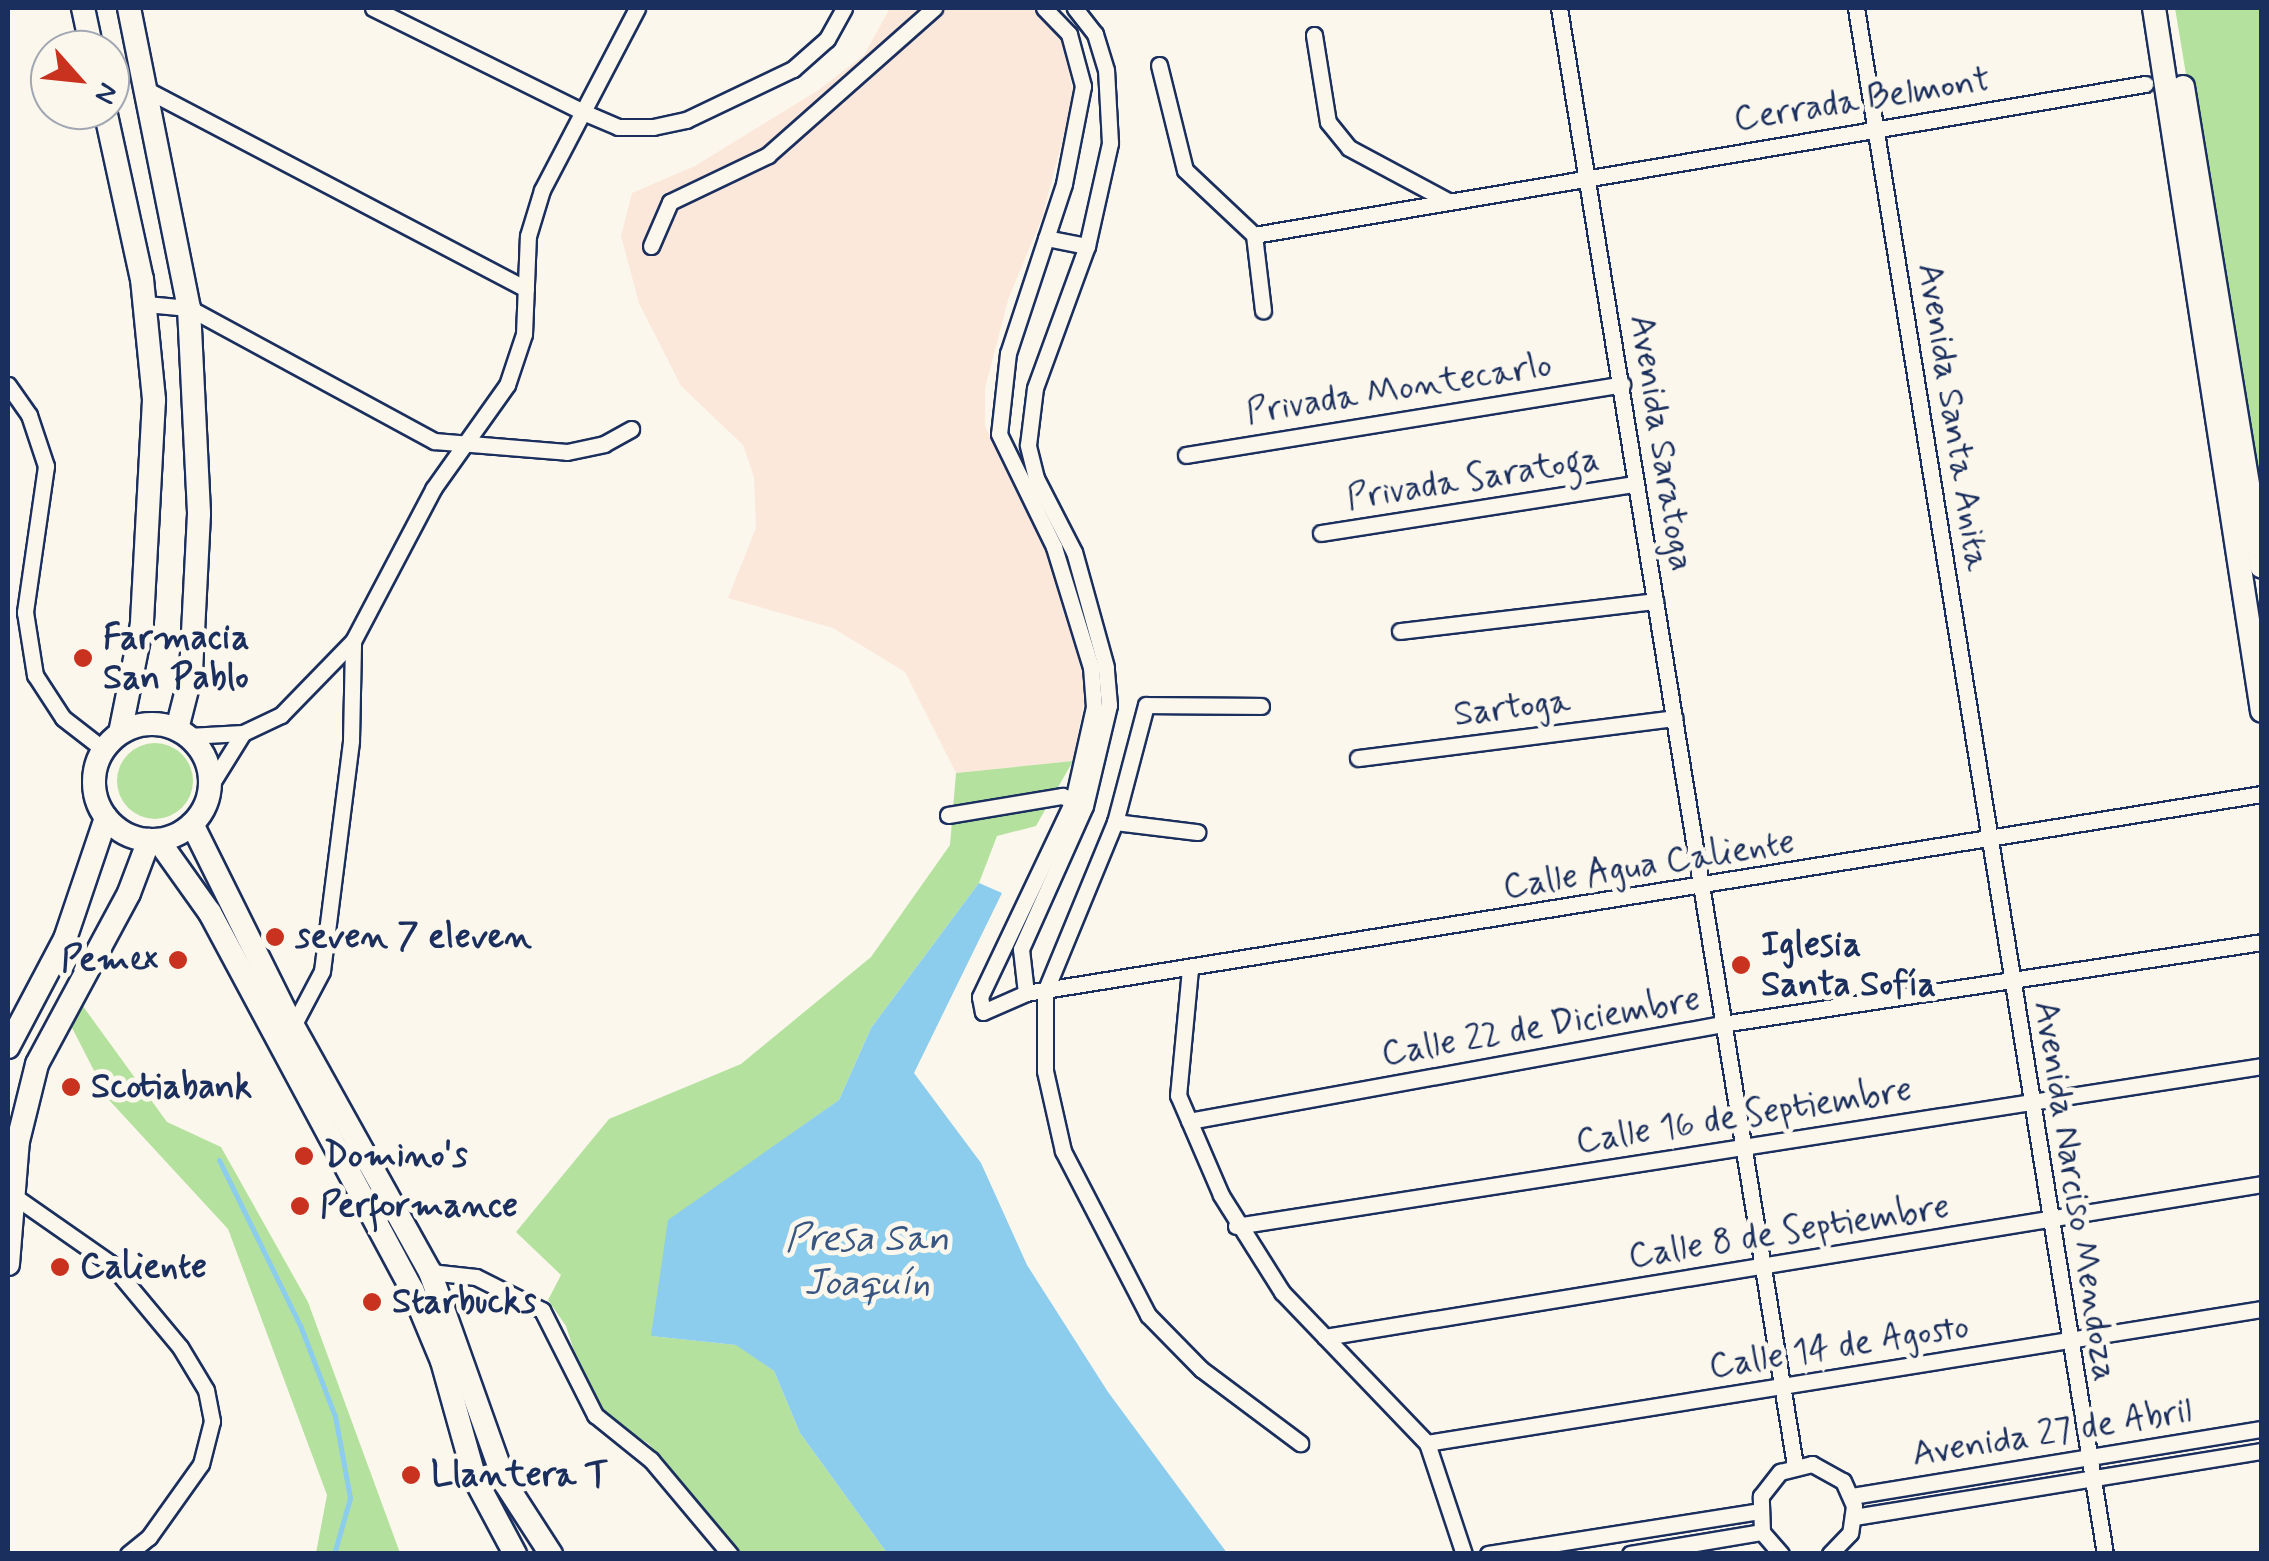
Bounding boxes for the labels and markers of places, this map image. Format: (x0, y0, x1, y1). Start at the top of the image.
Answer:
place label: Farmacia San Pablo (103, 617, 249, 699)
marker: Farmacia San Pablo (72, 647, 94, 669)
place label: seven 7 eleven (295, 916, 532, 958)
place label: Iglesia Santa Sofía (1761, 924, 1937, 1006)
marker: seven 7 eleven (264, 926, 286, 948)
place label: Pemex (61, 939, 158, 981)
marker: Pemex (167, 949, 189, 971)
marker: Iglesia Santa Sofía (1730, 954, 1752, 976)
place label: Scotiabank (91, 1066, 252, 1108)
marker: Scotiabank (60, 1076, 82, 1098)
place label: Domino's (324, 1135, 468, 1177)
marker: Domino's (293, 1145, 315, 1167)
place label: Performance (320, 1185, 518, 1227)
marker: Performance (289, 1195, 311, 1217)
place label: Caliente (80, 1246, 207, 1288)
marker: Caliente (49, 1256, 71, 1278)
place label: Starbucks (392, 1281, 536, 1323)
marker: Starbucks (361, 1291, 383, 1313)
place label: Llantera T (431, 1454, 606, 1496)
marker: Llantera T (400, 1464, 422, 1486)

